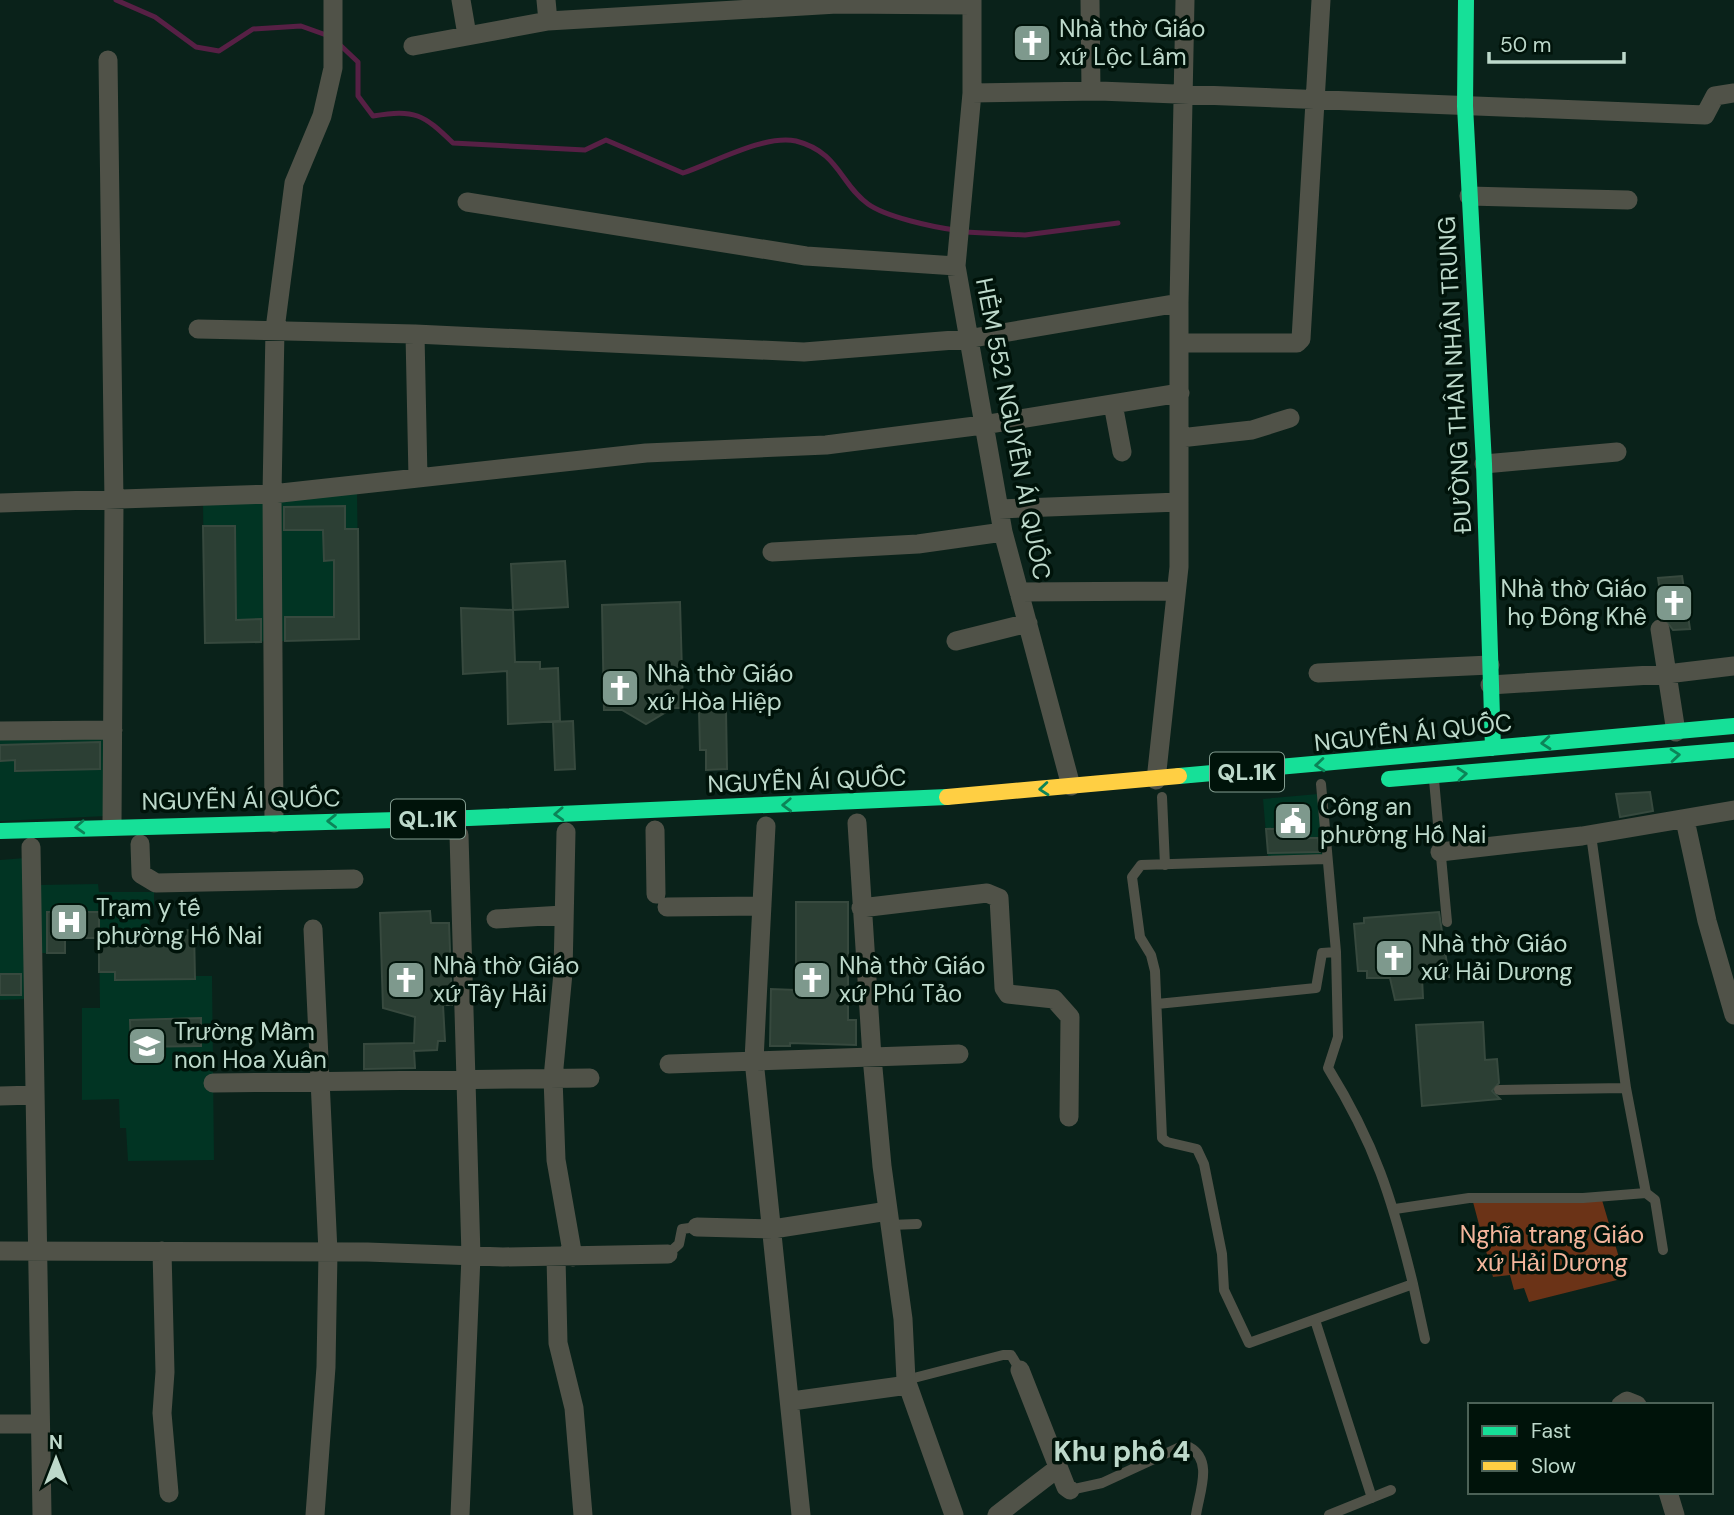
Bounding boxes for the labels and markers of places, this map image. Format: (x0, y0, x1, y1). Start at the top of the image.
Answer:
place label: Nhà thờ Giáo xứ Lộc Lâm (1059, 13, 1205, 72)
church icon: Nhà thờ Giáo xứ Lộc Lâm (1011, 22, 1053, 64)
place label: Nhà thờ Giáo họ Đông Khê (1501, 573, 1647, 632)
church icon: Nhà thờ Giáo họ Đông Khê (1653, 582, 1695, 624)
place label: Nhà thờ Giáo xứ Hòa Hiệp (647, 658, 793, 717)
church icon: Nhà thờ Giáo xứ Hòa Hiệp (599, 667, 641, 709)
place label: Công an phường Hố Nai (1320, 791, 1487, 850)
public building icon: Công an phường Hố Nai (1272, 800, 1314, 842)
place label: Trạm y tế phường Hố Nai (96, 892, 263, 951)
hospital icon: Trạm y tế phường Hố Nai (48, 901, 90, 943)
place label: Nhà thờ Giáo xứ Hải Dương (1421, 928, 1573, 987)
church icon: Nhà thờ Giáo xứ Hải Dương (1373, 937, 1415, 979)
place label: Nhà thờ Giáo xứ Tây Hải (433, 950, 579, 1009)
place label: Nhà thờ Giáo xứ Phú Tảo (839, 950, 985, 1009)
church icon: Nhà thờ Giáo xứ Tây Hải (385, 959, 427, 1001)
church icon: Nhà thờ Giáo xứ Phú Tảo (791, 959, 833, 1001)
place label: Trường Mầm non Hoa Xuân (174, 1016, 327, 1075)
school or university icon: Trường Mầm non Hoa Xuân (126, 1025, 168, 1067)

